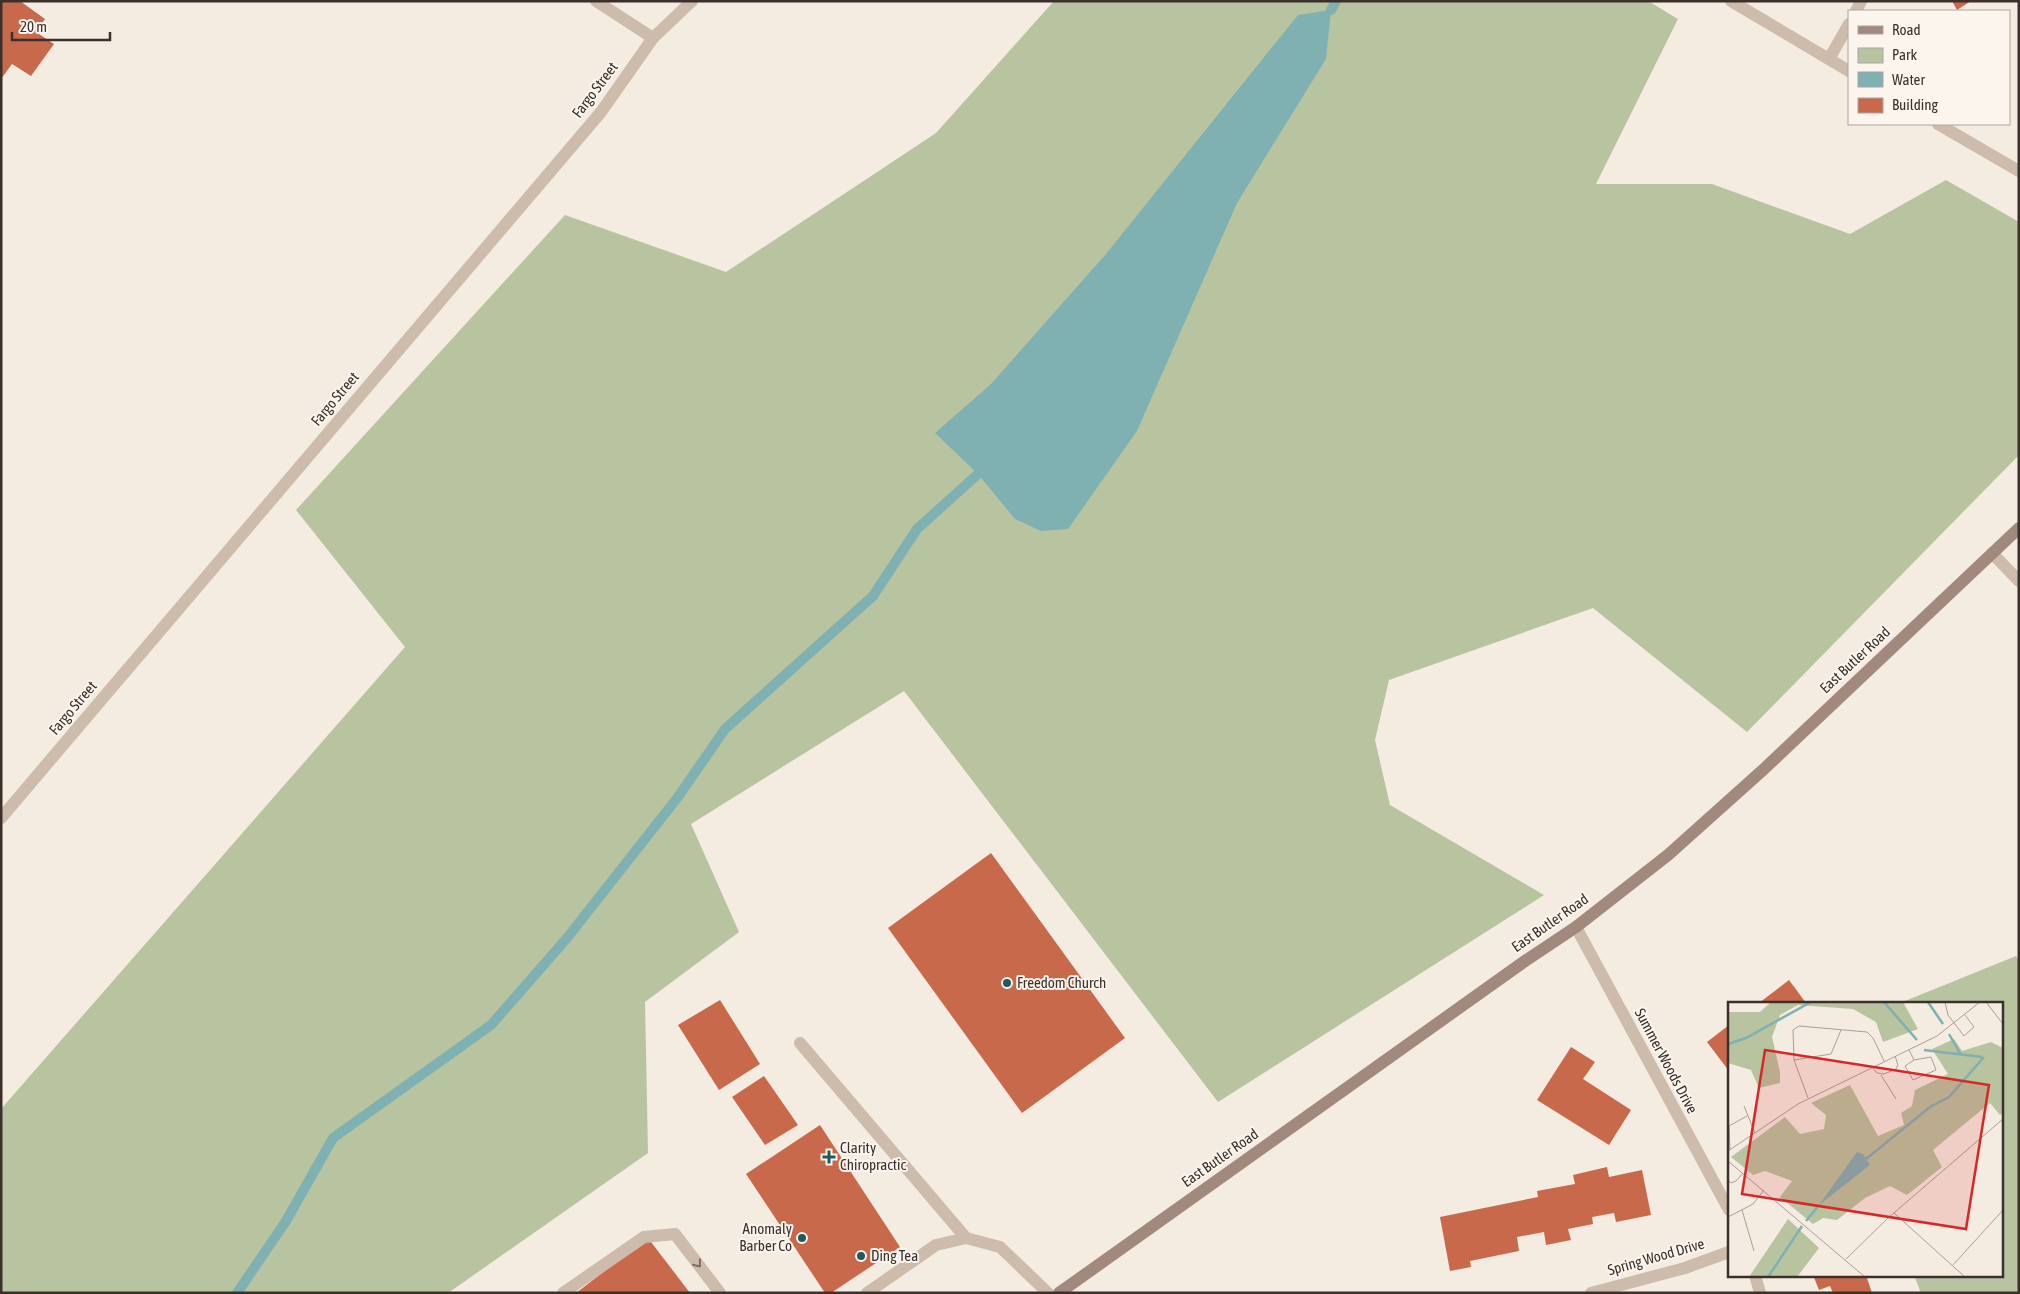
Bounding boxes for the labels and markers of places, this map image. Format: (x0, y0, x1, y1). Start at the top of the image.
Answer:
place label: Freedom Church (1017, 974, 1106, 991)
marker: Freedom Church (1001, 977, 1013, 989)
place label: Clarity Chiropractic (840, 1139, 906, 1173)
marker: Clarity Chiropractic (822, 1150, 836, 1164)
place label: Anomaly Barber Co (739, 1220, 792, 1254)
marker: Anomaly Barber Co (796, 1232, 808, 1244)
place label: Ding Tea (871, 1247, 918, 1264)
marker: Ding Tea (855, 1250, 867, 1262)

